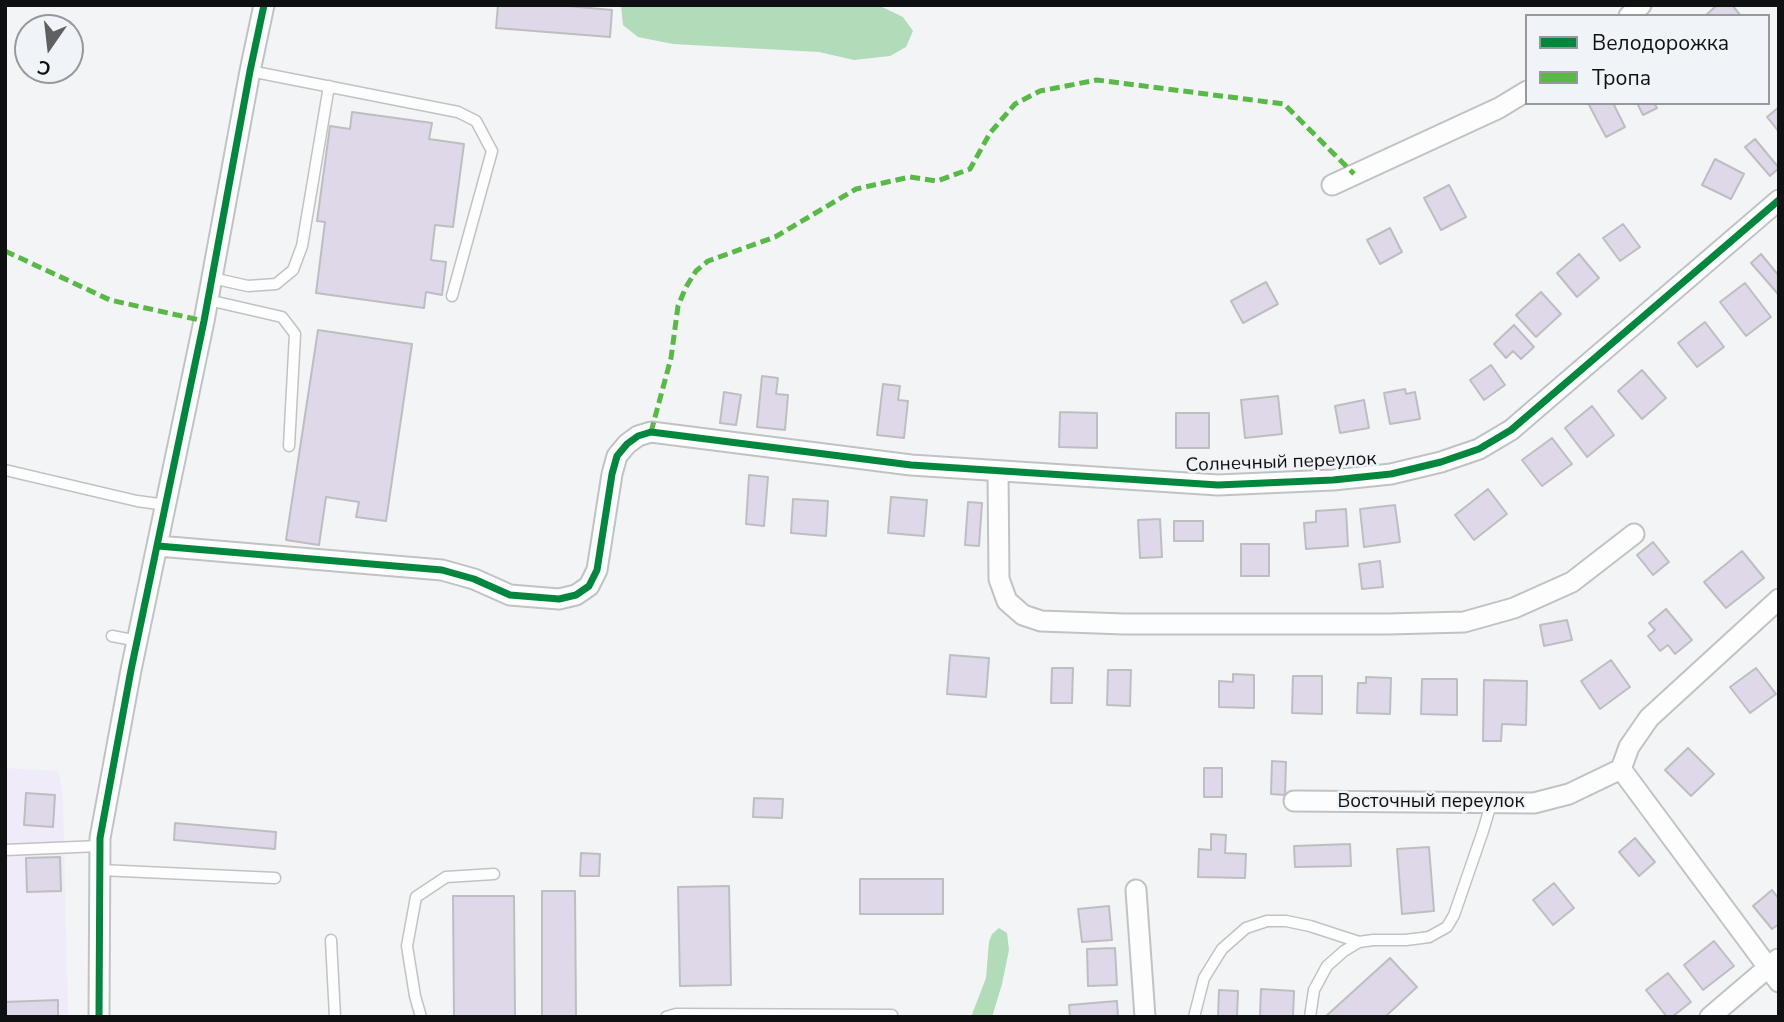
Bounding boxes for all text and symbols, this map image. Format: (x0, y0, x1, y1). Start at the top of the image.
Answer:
north arrow (14, 14, 84, 84)
legend (1525, 14, 1770, 105)
text: Велодорожка (1592, 29, 1729, 57)
text: С (35, 53, 54, 82)
text: Тропа (1592, 64, 1651, 92)
street label: Солнечный переулок (1185, 448, 1377, 478)
street label: Восточный переулок (1337, 791, 1525, 813)

